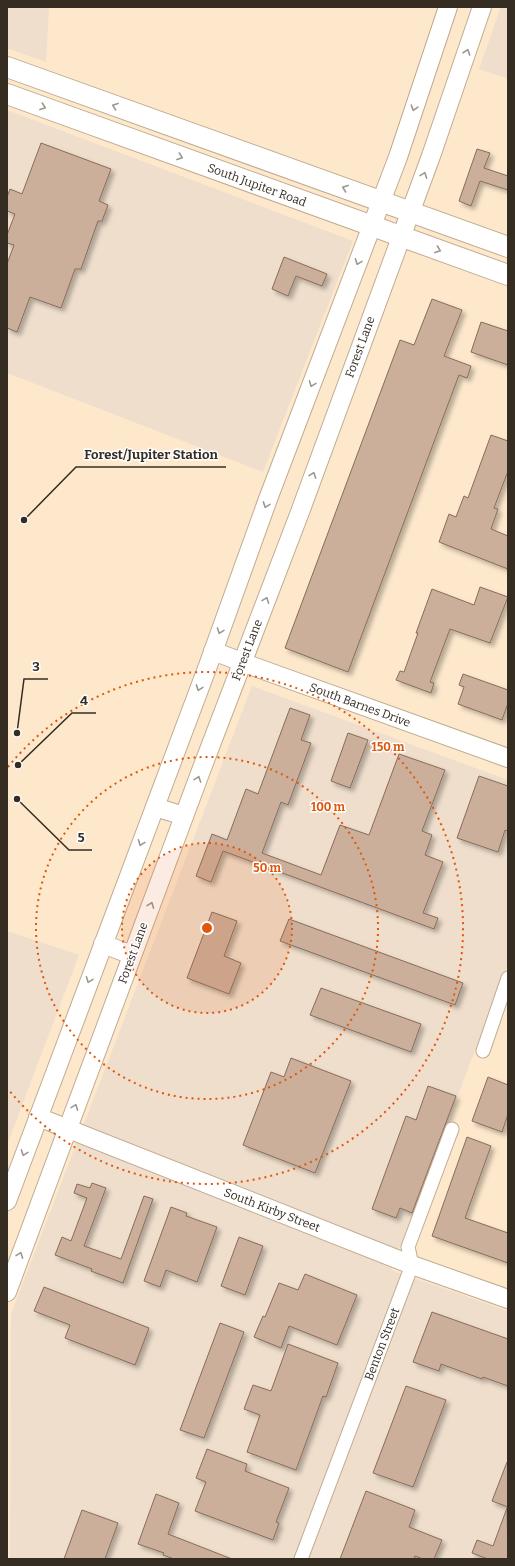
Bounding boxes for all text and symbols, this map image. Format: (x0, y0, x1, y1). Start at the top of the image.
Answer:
one-way arrow (462, 49, 470, 56)
one-way arrow (111, 102, 118, 111)
one-way arrow (40, 103, 47, 111)
one-way arrow (410, 105, 419, 112)
one-way arrow (177, 152, 184, 160)
street label: South Jupiter Road (206, 161, 308, 209)
one-way arrow (419, 171, 427, 178)
one-way arrow (342, 185, 349, 193)
one-way arrow (434, 245, 441, 253)
one-way arrow (355, 259, 363, 266)
street label: Forest Lane (342, 314, 378, 380)
one-way arrow (308, 380, 316, 387)
callout: Forest/Jupiter Station (76, 442, 226, 467)
text: Forest/Jupiter Station (84, 447, 218, 462)
one-way arrow (309, 472, 317, 479)
one-way arrow (262, 502, 270, 509)
one-way arrow (262, 597, 270, 604)
street label: Forest Lane (229, 617, 265, 683)
one-way arrow (217, 627, 225, 634)
callout: 3 (24, 654, 48, 679)
text: 3 (32, 659, 40, 674)
street label: South Barnes Drive (308, 680, 412, 730)
one-way arrow (196, 684, 204, 691)
callout: 4 (72, 688, 96, 713)
text: 4 (80, 693, 88, 708)
text: 150 m (372, 740, 405, 754)
one-way arrow (193, 776, 201, 783)
text: 100 m (311, 800, 346, 814)
callout: 5 (69, 825, 92, 850)
text: 5 (77, 830, 85, 845)
one-way arrow (138, 840, 146, 847)
text: 50 m (253, 861, 281, 875)
one-way arrow (146, 902, 154, 909)
street label: Forest Lane (115, 920, 151, 986)
centre of rings (200, 921, 214, 935)
one-way arrow (86, 977, 94, 984)
one-way arrow (71, 1104, 79, 1111)
one-way arrow (21, 1150, 29, 1157)
street label: South Kirby Street (222, 1185, 323, 1235)
one-way arrow (16, 1252, 24, 1259)
street label: Benton Street (362, 1305, 403, 1382)

